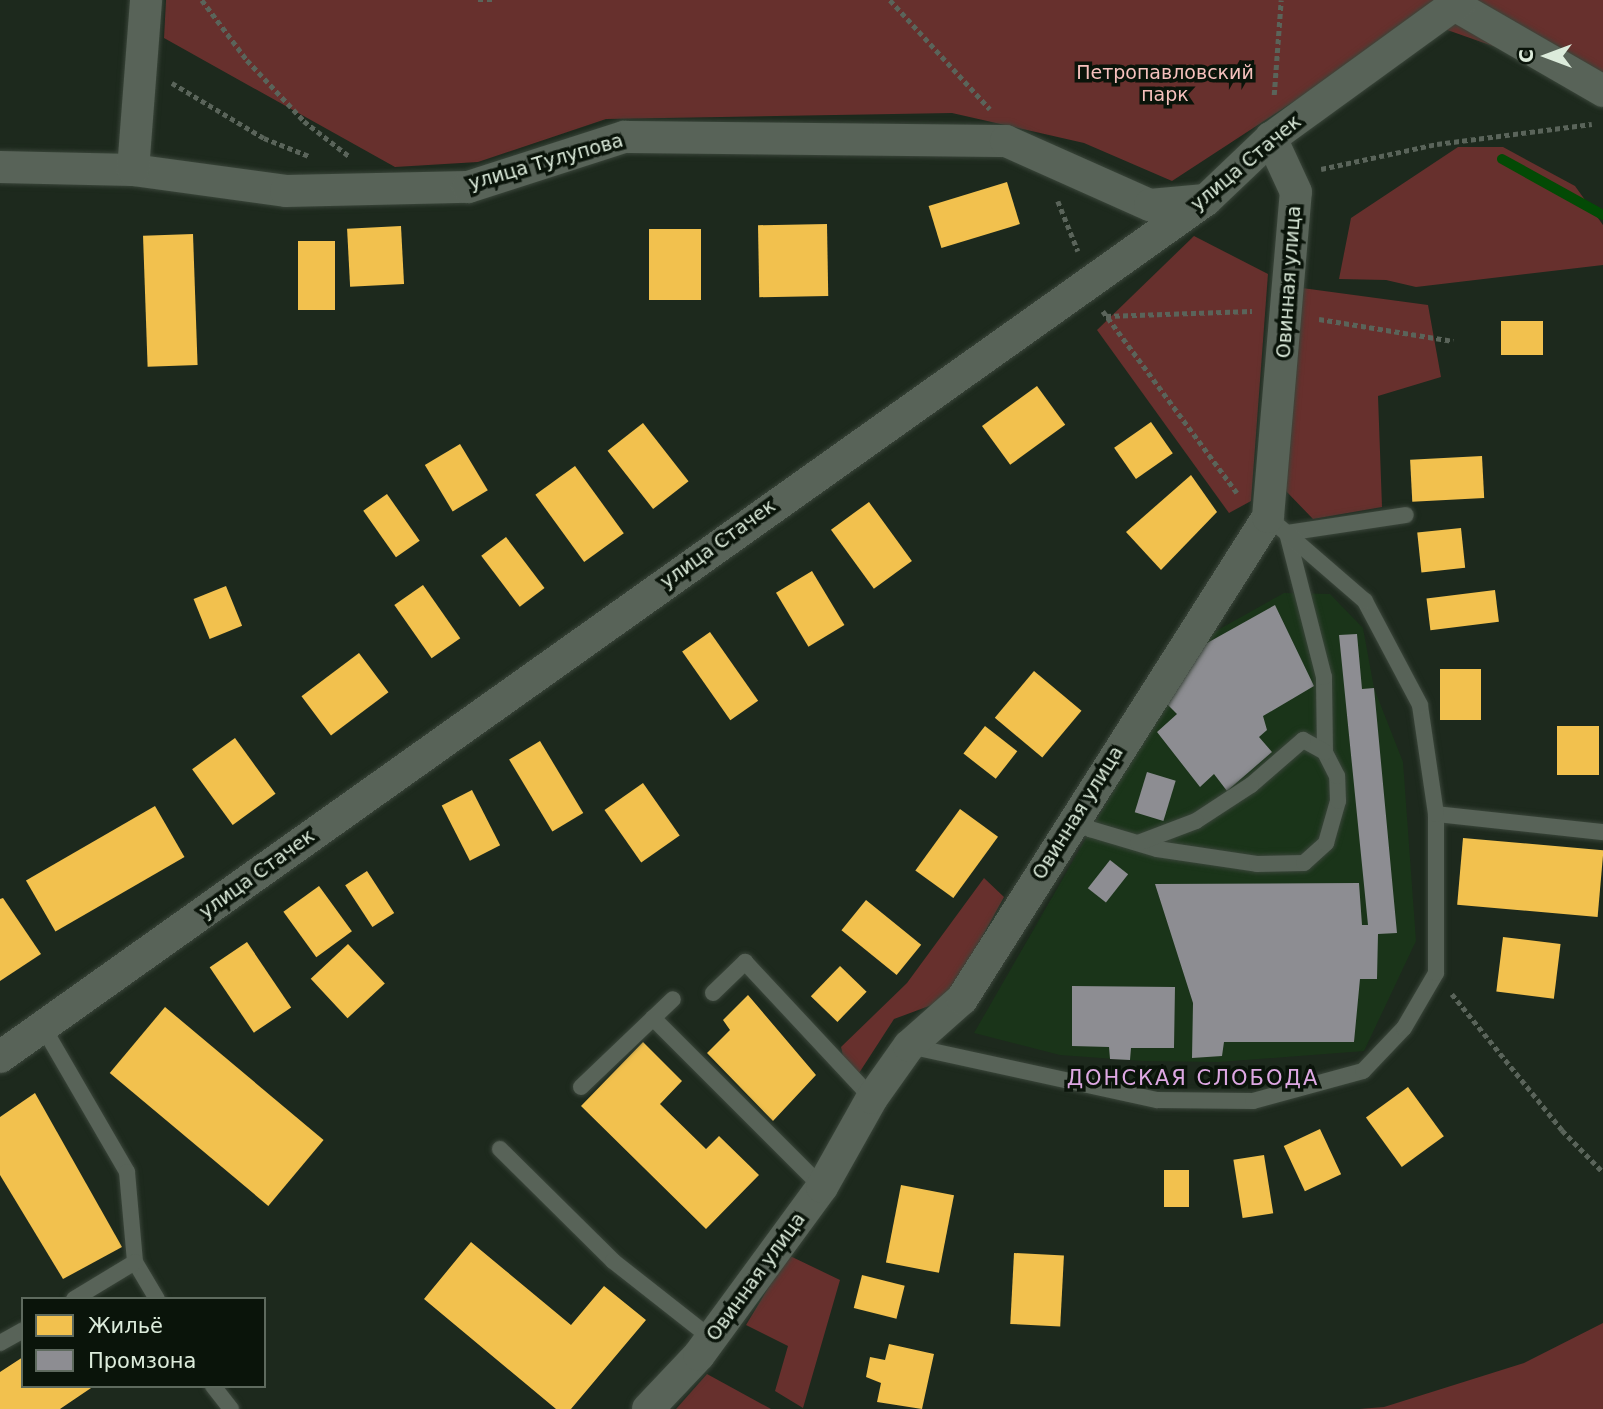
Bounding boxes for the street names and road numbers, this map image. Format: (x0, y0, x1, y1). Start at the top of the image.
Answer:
street label: улица Стачек (1186, 110, 1306, 216)
street label: улица Тулупова (466, 129, 626, 195)
street label: Овинная улица (1272, 205, 1306, 359)
street label: улица Стачек (656, 495, 780, 593)
street label: Овинная улица (1028, 742, 1128, 884)
street label: улица Стачек (195, 825, 319, 923)
street label: Овинная улица (702, 1209, 810, 1345)

